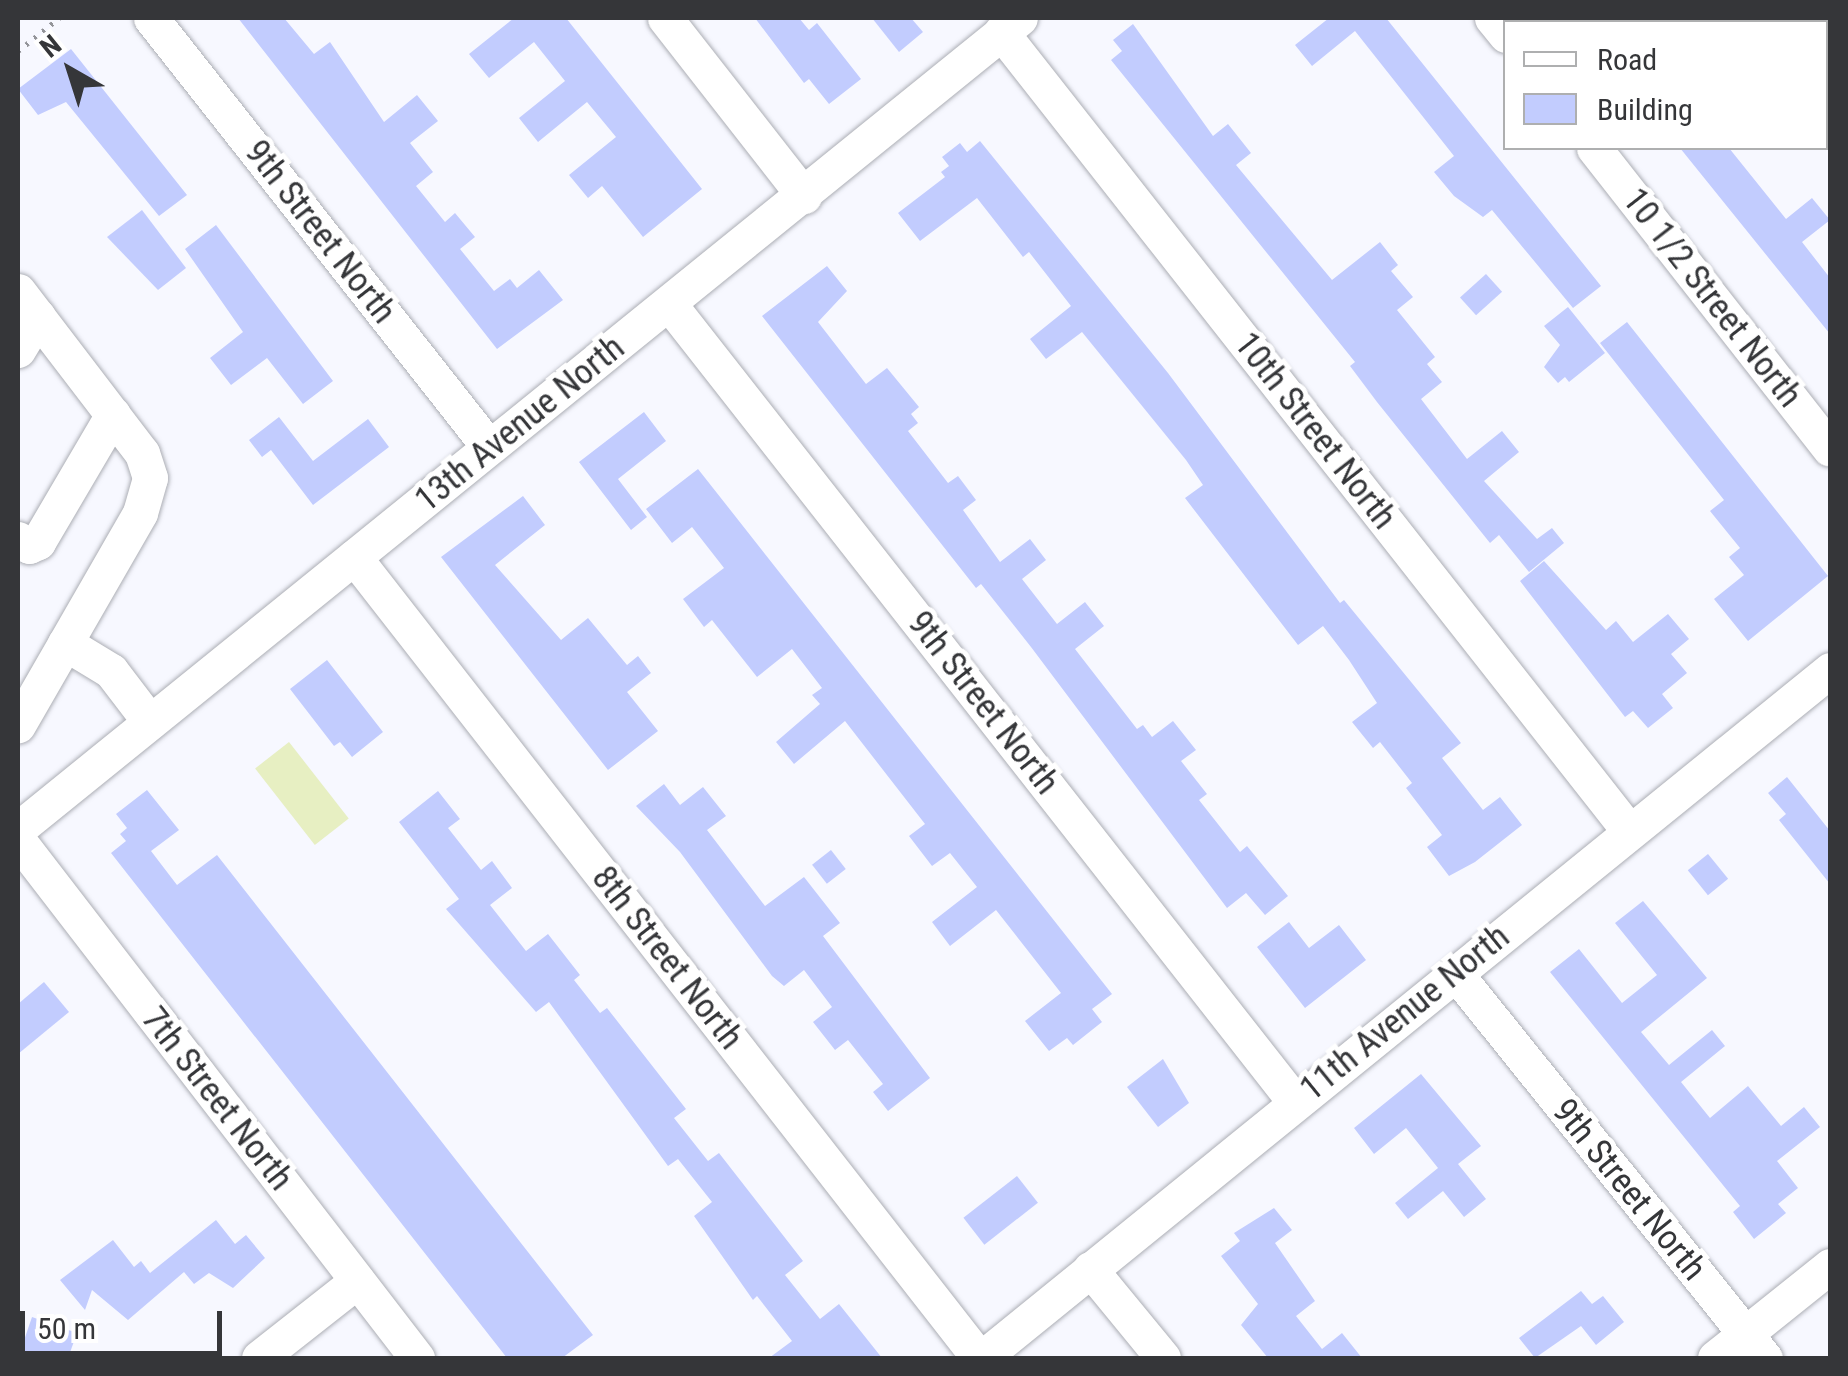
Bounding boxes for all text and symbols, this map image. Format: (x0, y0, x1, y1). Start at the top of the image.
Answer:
north arrow (20, 20, 120, 120)
legend (1503, 20, 1828, 150)
text: N (34, 28, 68, 65)
text: Road (1597, 42, 1657, 77)
text: Building (1597, 92, 1693, 127)
street label: 9th Street North (236, 132, 404, 332)
street label: 10 1/2 Street North (1613, 180, 1811, 416)
street label: 10th Street North (1225, 324, 1405, 538)
street label: 13th Avenue North (407, 327, 633, 521)
street label: 9th Street North (899, 603, 1067, 803)
street label: 8th Street North (583, 858, 751, 1058)
street label: 11th Avenue North (1292, 916, 1518, 1110)
street label: 7th Street North (133, 999, 301, 1199)
street label: 9th Street North (1543, 1091, 1715, 1289)
scale bar (25, 1291, 228, 1353)
text: 50 m (37, 1311, 96, 1346)

